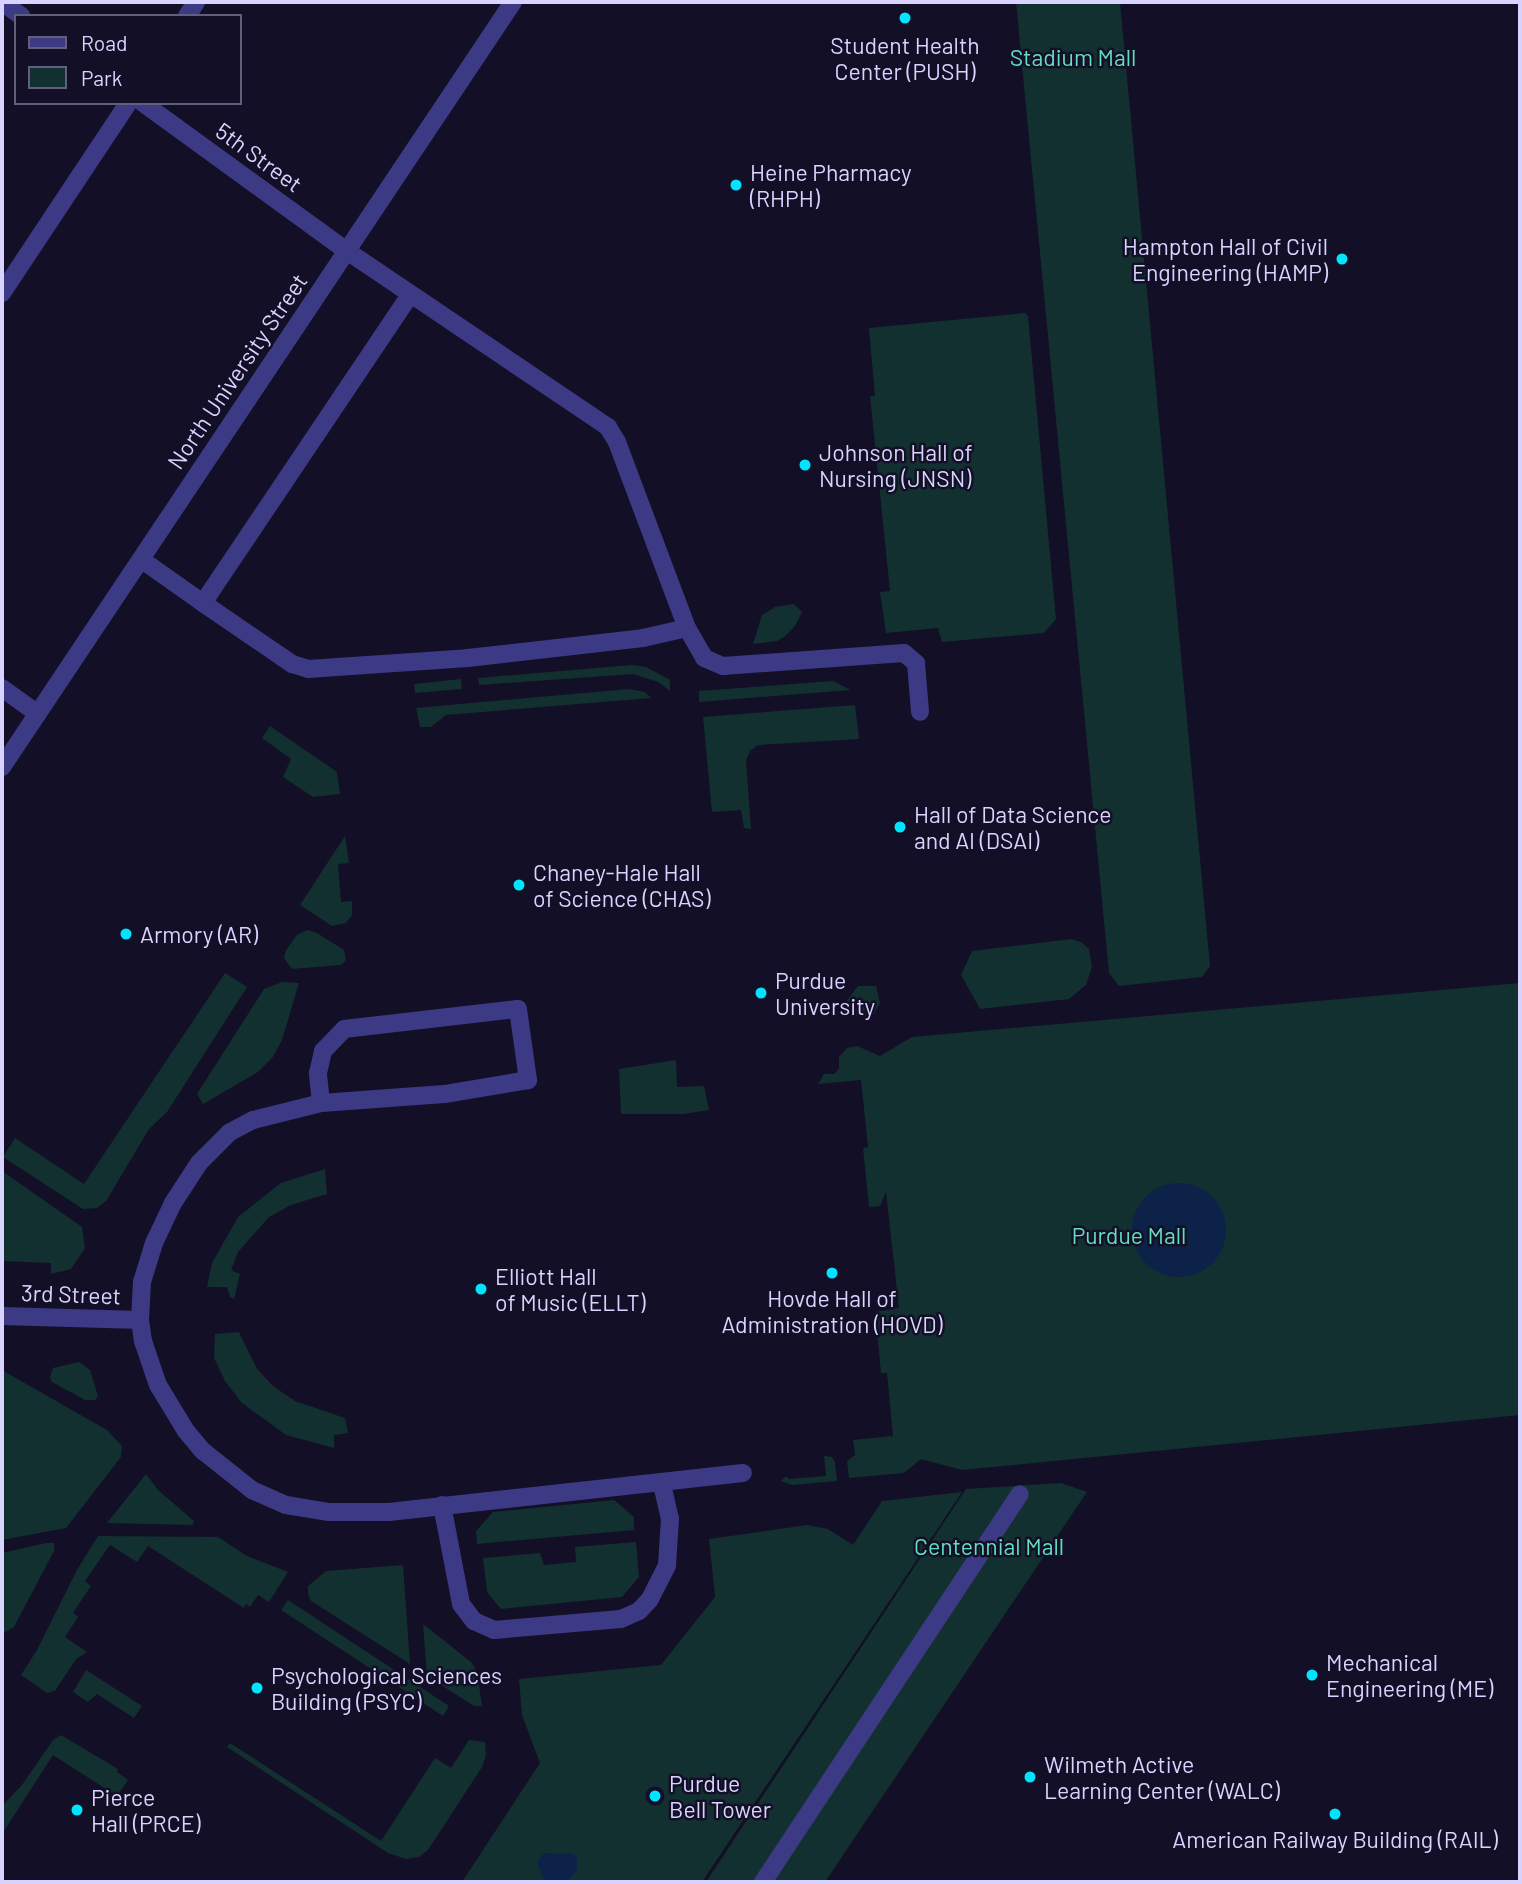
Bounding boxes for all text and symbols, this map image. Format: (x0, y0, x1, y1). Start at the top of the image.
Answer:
marker: Student Health Center (PUSH) (895, 8, 915, 28)
legend (14, 14, 242, 105)
text: Road (81, 30, 127, 55)
place label: Student Health Center (PUSH) (830, 31, 980, 85)
park label: Stadium Mall (1010, 43, 1136, 71)
text: Park (81, 65, 122, 90)
street label: 5th Street (210, 116, 308, 198)
place label: Heine Pharmacy (RHPH) (750, 158, 912, 212)
marker: Heine Pharmacy (RHPH) (728, 177, 744, 193)
place label: Hampton Hall of Civil Engineering (HAMP) (1123, 232, 1328, 286)
marker: Hampton Hall of Civil Engineering (HAMP) (1334, 251, 1350, 267)
street label: North University Street (161, 268, 313, 474)
place label: Johnson Hall of Nursing (JNSN) (819, 438, 973, 492)
marker: Johnson Hall of Nursing (JNSN) (797, 457, 813, 473)
place label: Hall of Data Science and AI (DSAI) (914, 800, 1112, 854)
marker: Hall of Data Science and AI (DSAI) (892, 819, 908, 835)
place label: Chaney-Hale Hall of Science (CHAS) (533, 858, 710, 912)
marker: Chaney-Hale Hall of Science (CHAS) (511, 877, 527, 893)
place label: Armory (AR) (140, 920, 258, 948)
marker: Armory (AR) (118, 926, 134, 942)
place label: Purdue University (775, 966, 875, 1020)
marker: Purdue University (753, 985, 769, 1001)
park label: Purdue Mall (1072, 1221, 1186, 1249)
place label: Elliott Hall of Music (ELLT) (495, 1262, 645, 1316)
marker: Hovde Hall of Administration (HOVD) (824, 1265, 840, 1281)
street label: 3rd Street (21, 1278, 121, 1310)
marker: Elliott Hall of Music (ELLT) (473, 1281, 489, 1297)
place label: Hovde Hall of Administration (HOVD) (721, 1284, 943, 1338)
park label: Centennial Mall (914, 1532, 1064, 1560)
place label: Mechanical Engineering (ME) (1326, 1648, 1493, 1702)
place label: Psychological Sciences Building (PSYC) (271, 1661, 502, 1715)
marker: Mechanical Engineering (ME) (1304, 1667, 1320, 1683)
marker: Psychological Sciences Building (PSYC) (249, 1680, 265, 1696)
place label: Wilmeth Active Learning Center (WALC) (1044, 1750, 1280, 1804)
place label: Purdue Bell Tower (669, 1769, 771, 1823)
marker: Wilmeth Active Learning Center (WALC) (1022, 1769, 1038, 1785)
place label: Pierce Hall (PRCE) (91, 1783, 201, 1837)
marker: Purdue Bell Tower (647, 1788, 663, 1804)
marker: Pierce Hall (PRCE) (69, 1802, 85, 1818)
marker: American Railway Building (RAIL) (1327, 1806, 1343, 1822)
place label: American Railway Building (RAIL) (1172, 1825, 1498, 1853)

